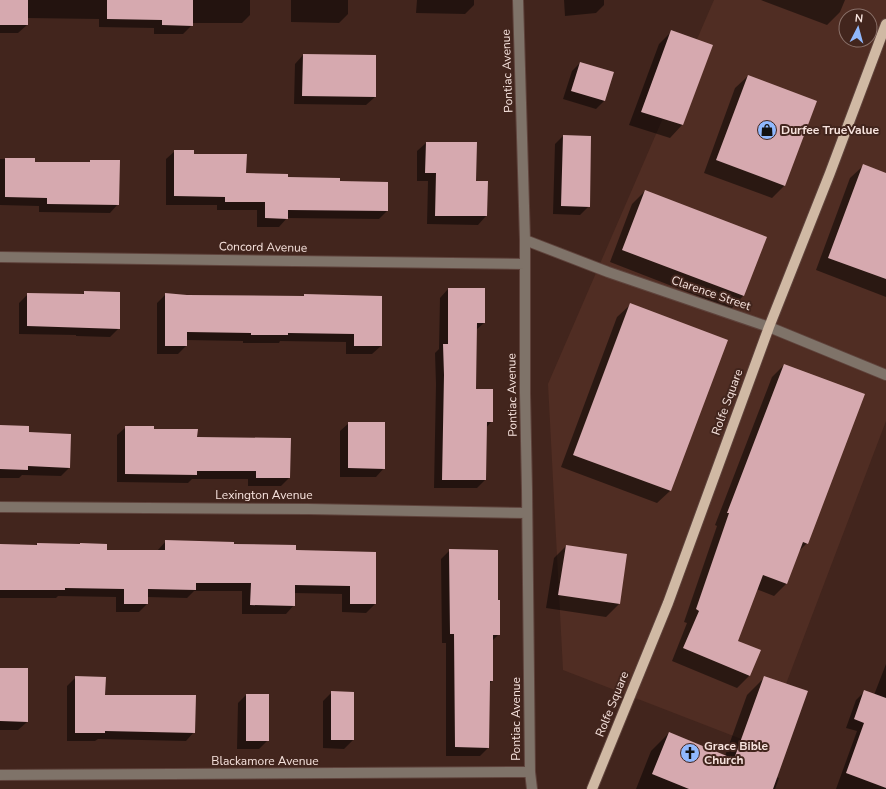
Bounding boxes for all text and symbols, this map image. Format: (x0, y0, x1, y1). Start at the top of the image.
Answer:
north arrow (838, 8, 878, 48)
text: N (854, 11, 864, 26)
street label: Pontiac Avenue (498, 29, 516, 113)
shop icon: Durfee TrueValue (756, 119, 778, 141)
place label: Durfee TrueValue (781, 122, 879, 138)
street label: Concord Avenue (219, 238, 307, 256)
street label: Clarence Street (669, 272, 754, 314)
street label: Pontiac Avenue (503, 353, 521, 437)
street label: Rolfe Square (708, 367, 746, 437)
street label: Lexington Avenue (215, 487, 313, 503)
street label: Rolfe Square (592, 669, 632, 739)
street label: Pontiac Avenue (508, 677, 524, 761)
place label: Grace Bible Church (704, 738, 769, 768)
church icon: Grace Bible Church (679, 742, 701, 764)
street label: Blackamore Avenue (211, 753, 319, 769)

